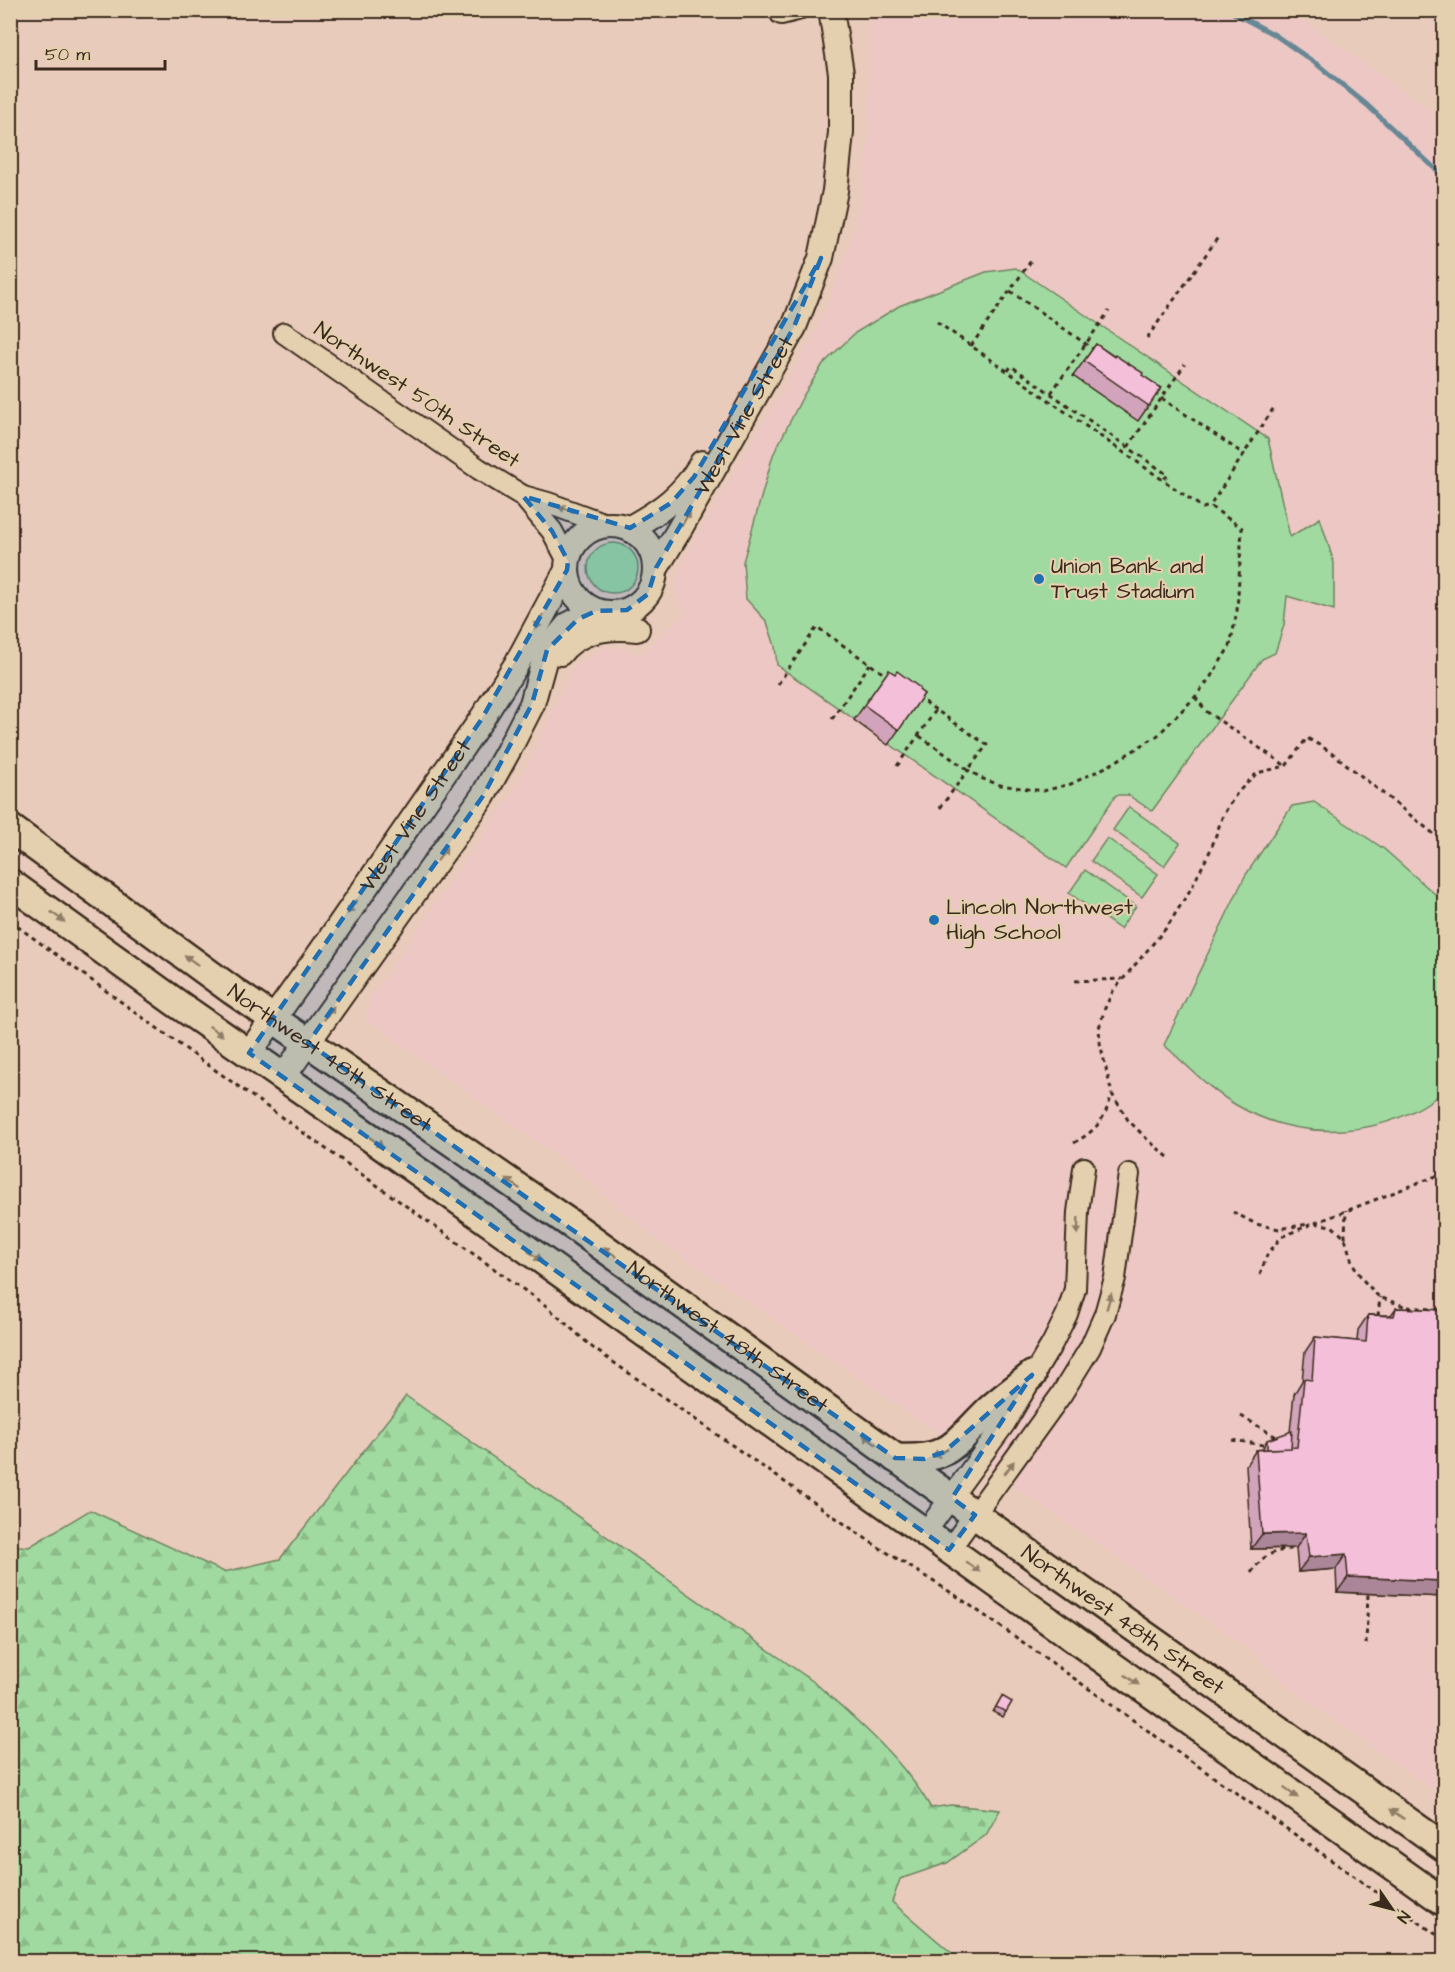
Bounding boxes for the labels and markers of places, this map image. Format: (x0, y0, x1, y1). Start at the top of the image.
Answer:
place label: Union Bank and Trust Stadium (1051, 551, 1204, 607)
marker: Union Bank and Trust Stadium (1032, 572, 1046, 586)
place label: Lincoln Northwest High School (946, 892, 1133, 949)
marker: Lincoln Northwest High School (927, 913, 941, 927)

